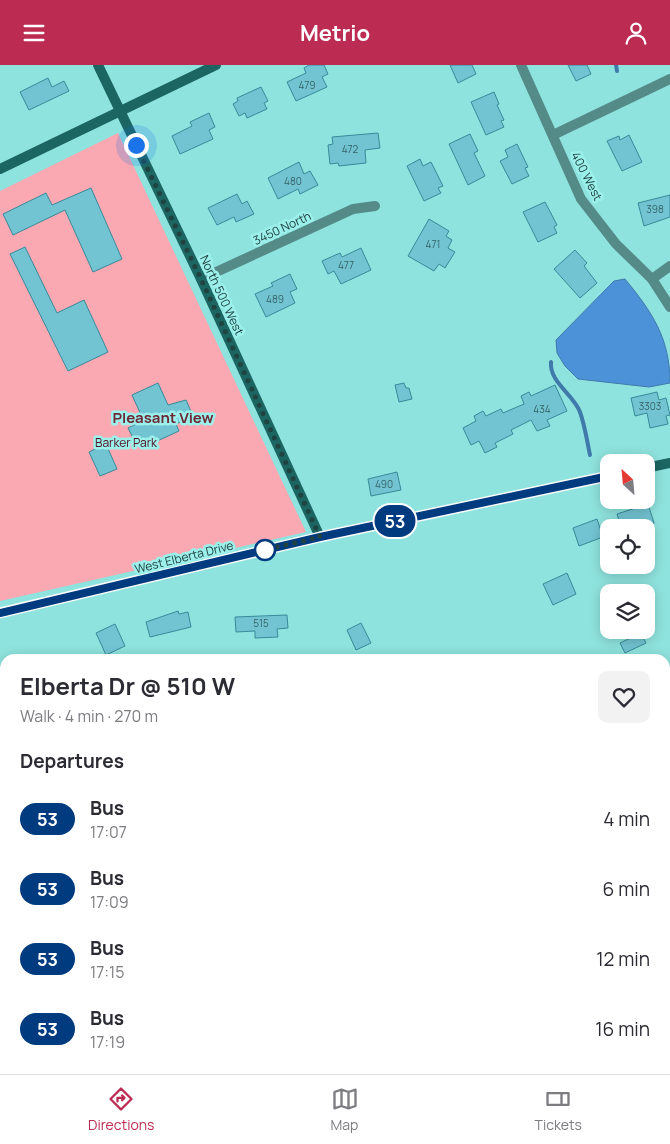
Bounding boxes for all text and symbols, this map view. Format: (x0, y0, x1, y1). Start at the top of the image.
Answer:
text: Metrio (300, 18, 370, 48)
icon: menu (20, 19, 48, 47)
icon: person (622, 19, 650, 47)
house number: 479 (298, 78, 316, 92)
your location (124, 133, 149, 158)
house number: 472 (342, 142, 359, 156)
street label: 400 West (567, 149, 607, 204)
house number: 480 (284, 174, 302, 188)
house number: 398 (646, 202, 664, 216)
street label: 3450 North (250, 207, 314, 249)
house number: 471 (426, 237, 440, 251)
street label: North 500 West (196, 252, 248, 338)
house number: 477 (338, 258, 354, 272)
house number: 489 (266, 292, 284, 306)
house number: 3303 (639, 399, 661, 413)
house number: 434 (533, 402, 551, 416)
district label: Pleasant View (112, 407, 214, 428)
park label: Barker Park (95, 434, 158, 451)
north arrow (600, 454, 655, 509)
map controls (600, 454, 655, 639)
house number: 490 (375, 477, 393, 491)
line badge: 53 (372, 505, 418, 537)
text: 53 (384, 509, 406, 533)
button: locate (600, 519, 655, 574)
street label: West Elberta Drive (133, 537, 235, 577)
unlabelled marker (254, 539, 276, 561)
button: layers (600, 584, 655, 639)
house number: 515 (253, 616, 269, 630)
text: Elberta Dr @ 510 W (20, 669, 235, 702)
button: heart (598, 671, 650, 723)
text: Walk · 4 min · 270 m (20, 705, 158, 727)
text: Departures (20, 748, 124, 774)
text: Bus (90, 795, 124, 821)
text: 4 min (603, 806, 650, 832)
text: 53 (37, 807, 58, 831)
text: 17:07 (90, 821, 127, 843)
text: Bus (90, 865, 124, 891)
text: 6 min (603, 876, 650, 902)
text: 53 (37, 877, 58, 901)
text: 17:09 (90, 891, 129, 913)
text: Bus (90, 935, 124, 961)
text: 12 min (596, 946, 650, 972)
text: 53 (37, 947, 58, 971)
text: 17:15 (90, 961, 125, 983)
text: Bus (90, 1005, 124, 1031)
text: 16 min (595, 1016, 650, 1042)
text: 53 (37, 1017, 58, 1041)
text: 17:19 (90, 1031, 125, 1053)
tab: Directions (88, 1085, 154, 1134)
tab: Map (331, 1085, 359, 1134)
tab: Tickets (535, 1085, 582, 1134)

